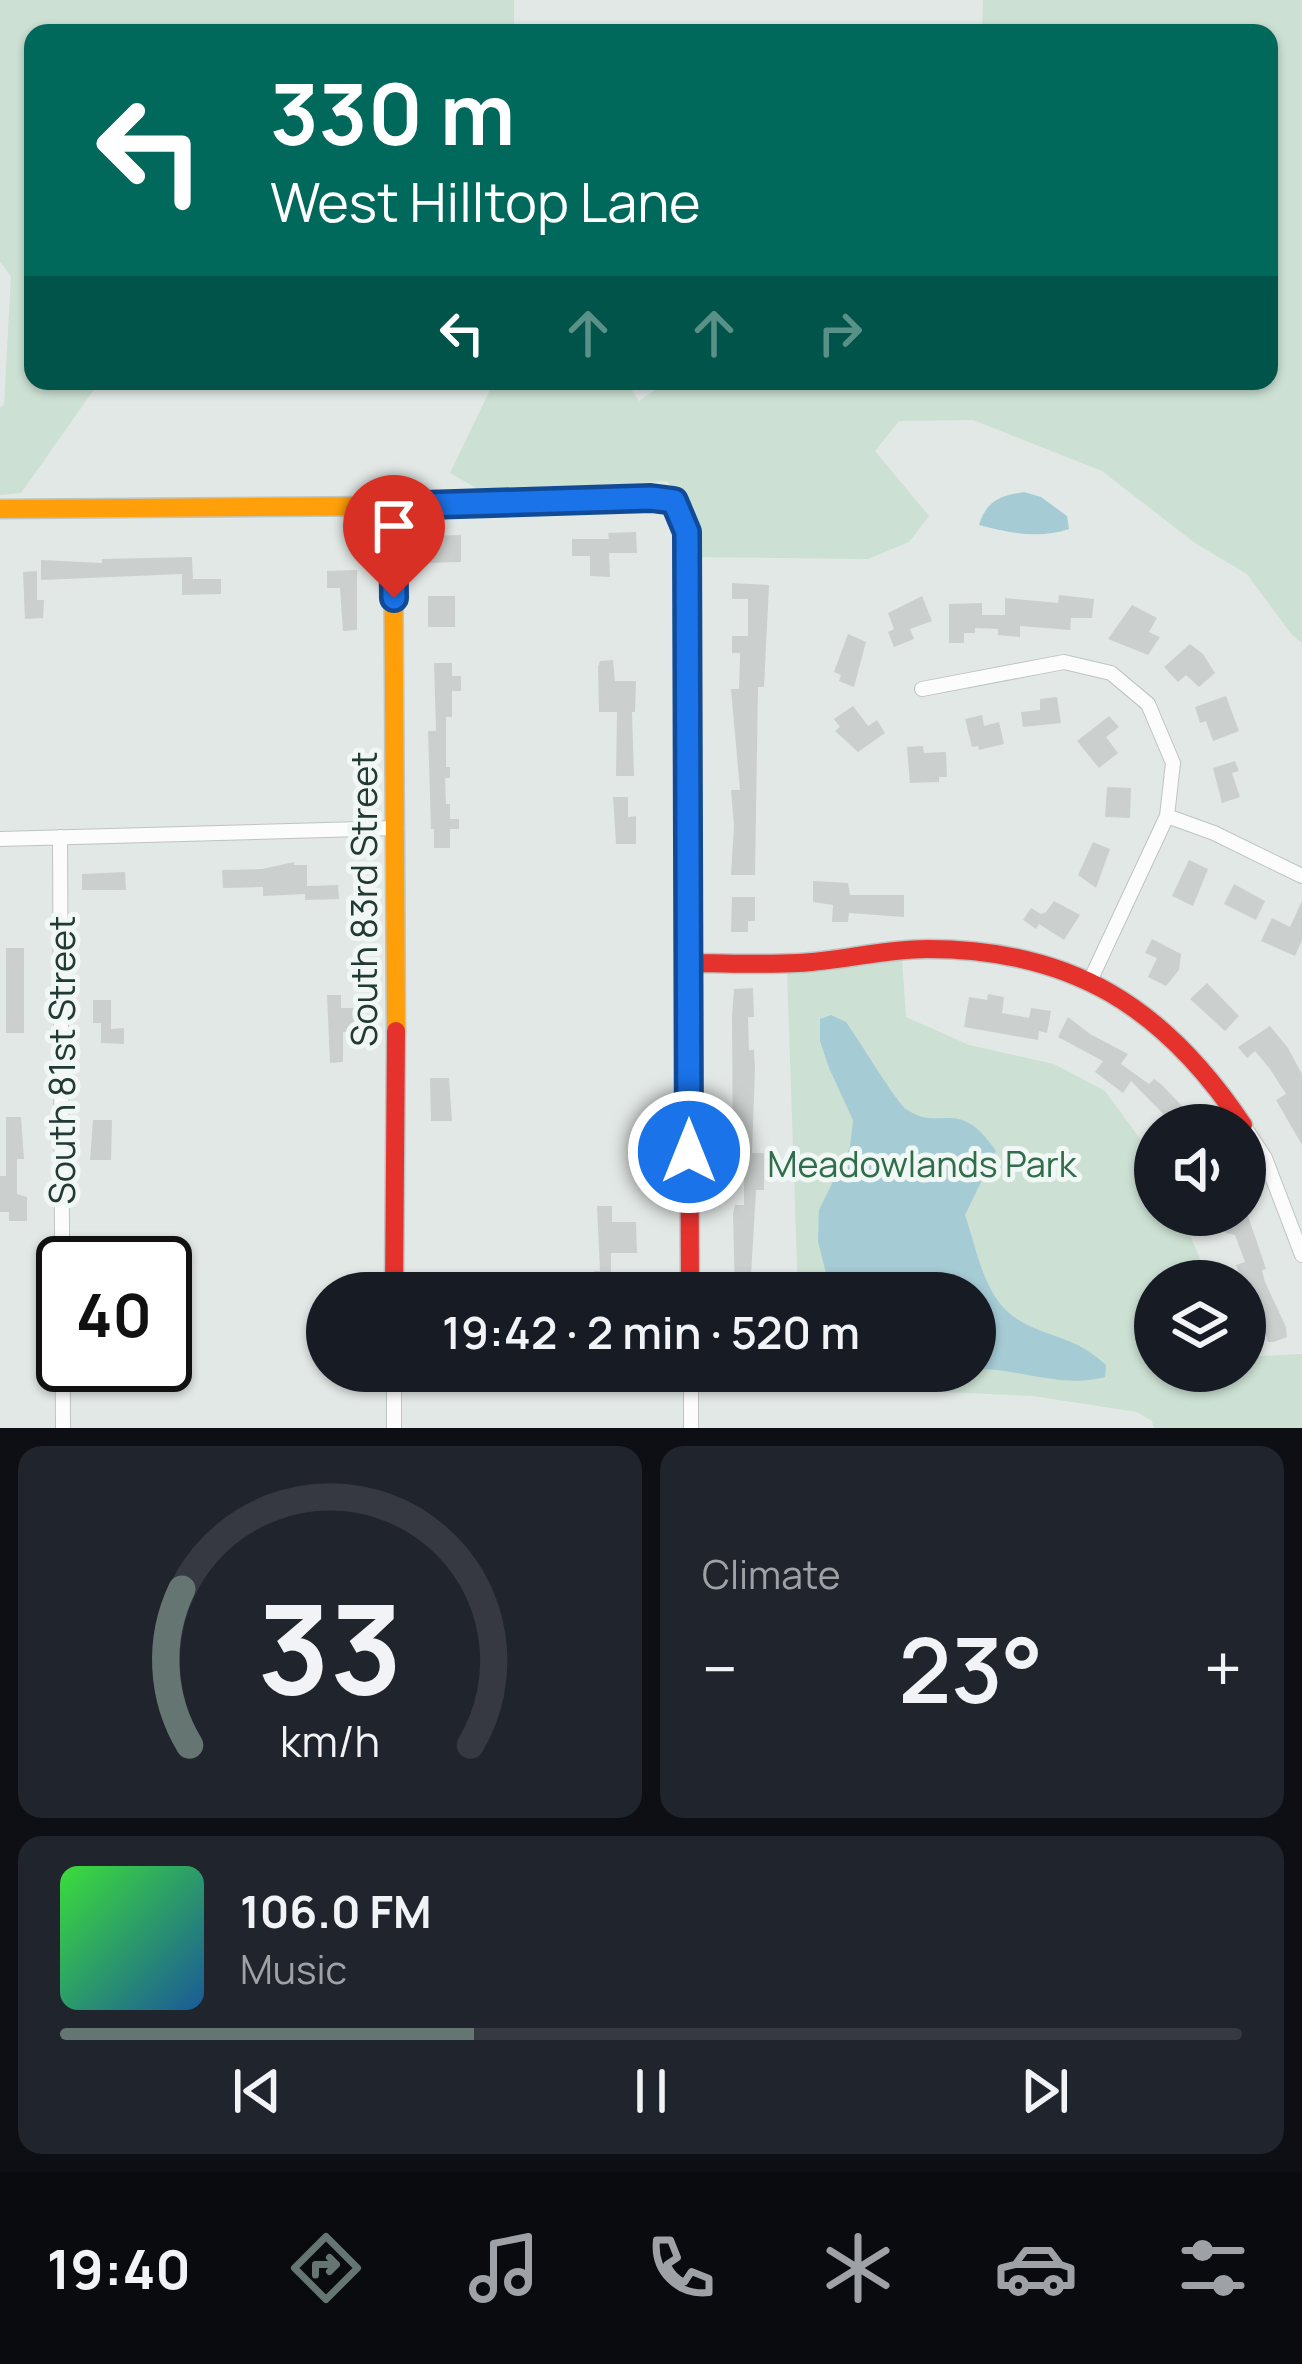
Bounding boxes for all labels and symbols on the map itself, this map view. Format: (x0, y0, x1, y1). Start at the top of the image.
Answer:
pin (343, 475, 445, 598)
street label: South 83rd Street (339, 751, 388, 1047)
street label: South 81st Street (37, 915, 86, 1205)
position arrow (626, 1089, 752, 1215)
park label: Meadowlands Park (767, 1139, 1078, 1188)
speed limit sign: 40 (36, 1236, 192, 1392)

